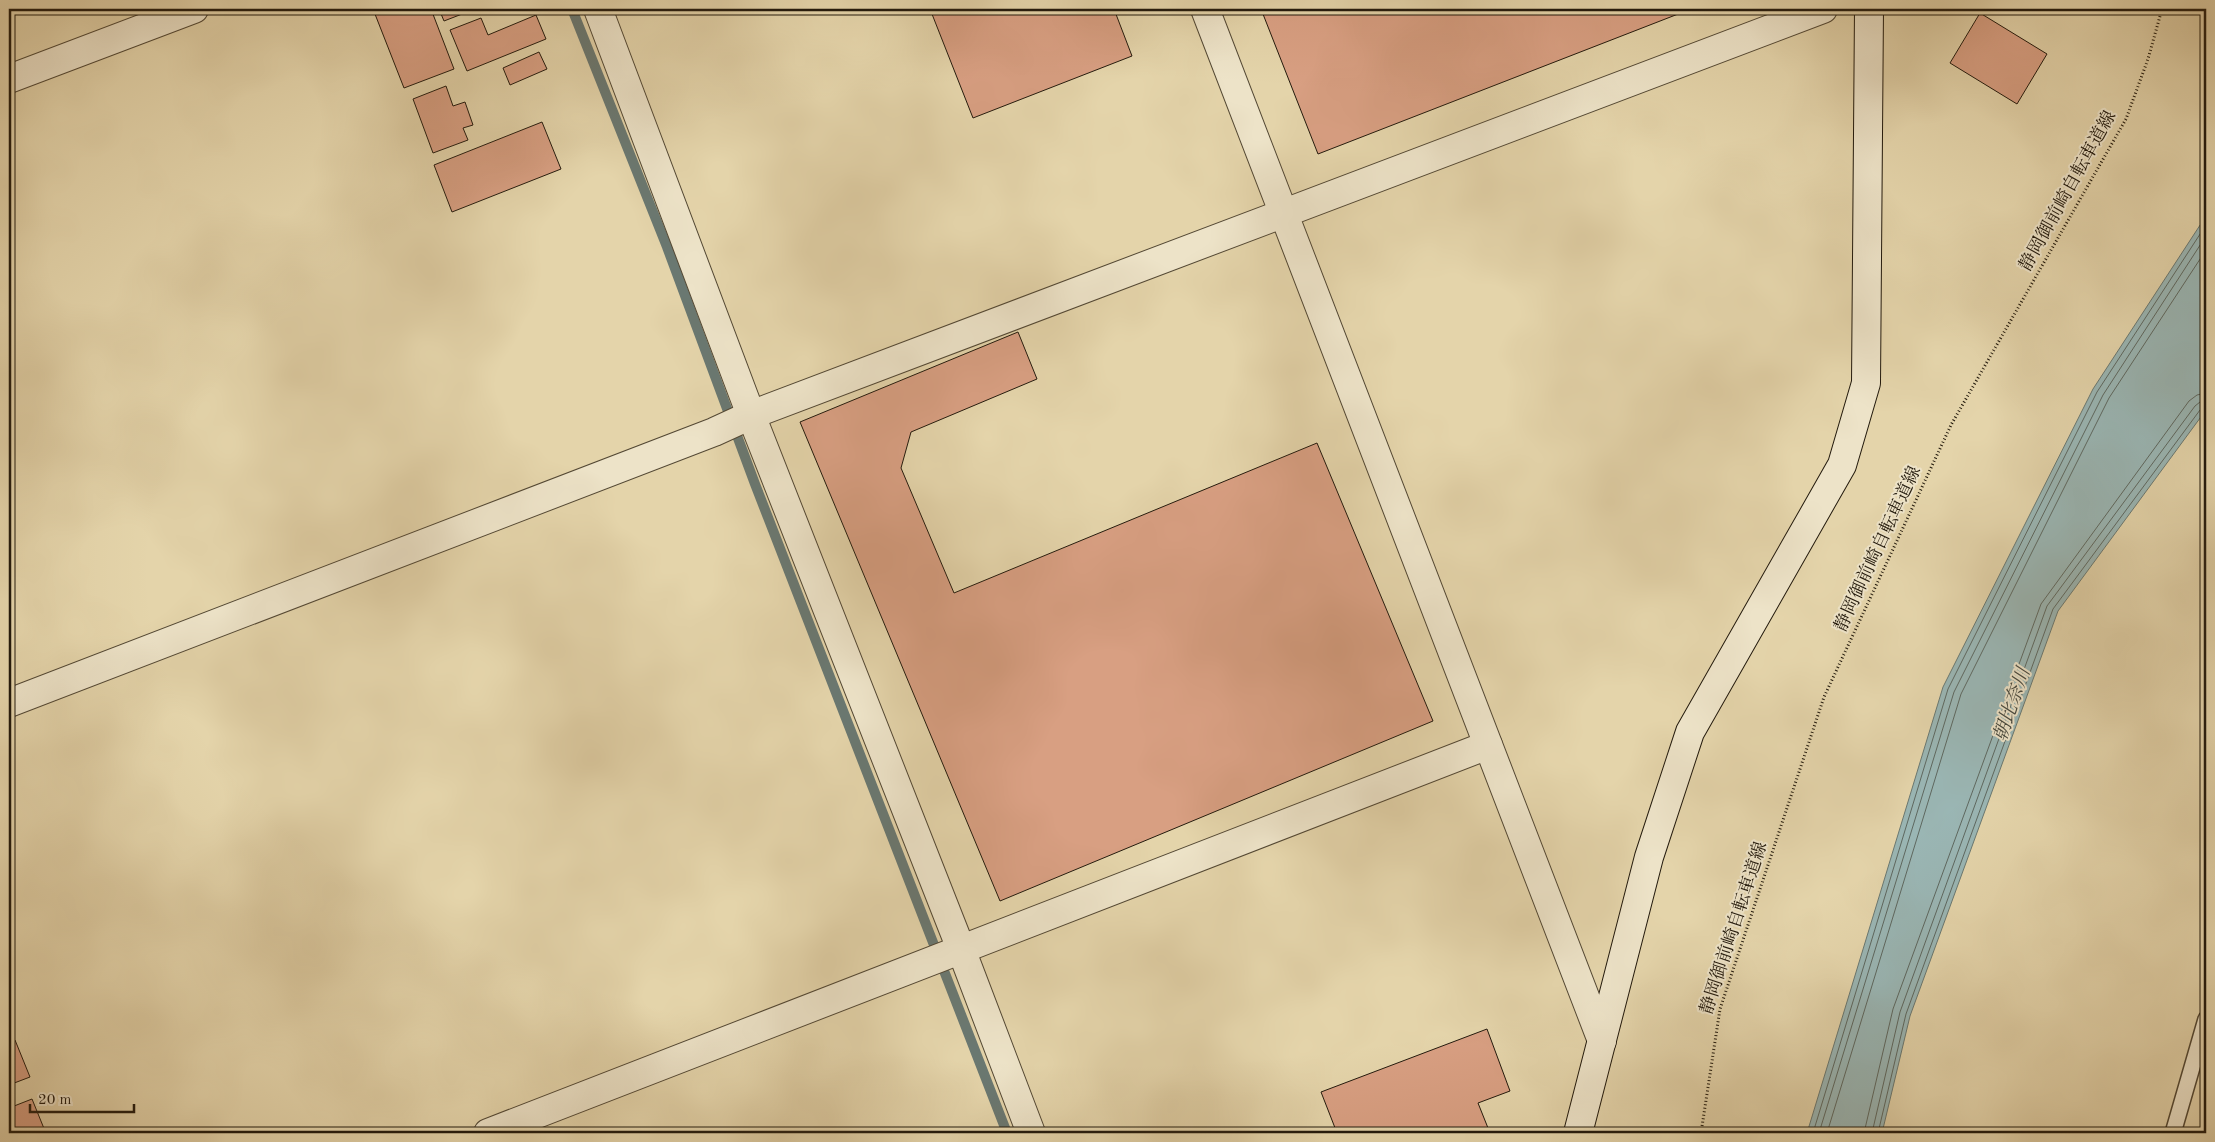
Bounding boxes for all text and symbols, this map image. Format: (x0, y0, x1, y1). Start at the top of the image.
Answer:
street label: 静岡御前崎自転車道線 (2015, 107, 2120, 274)
street label: 静岡御前崎自転車道線 (1830, 463, 1924, 634)
water label: 朝比奈川 (1990, 663, 2035, 744)
street label: 静岡御前崎自転車道線 (1696, 839, 1770, 1016)
scale bar (30, 1082, 134, 1114)
text: 20 m (38, 1093, 72, 1108)

